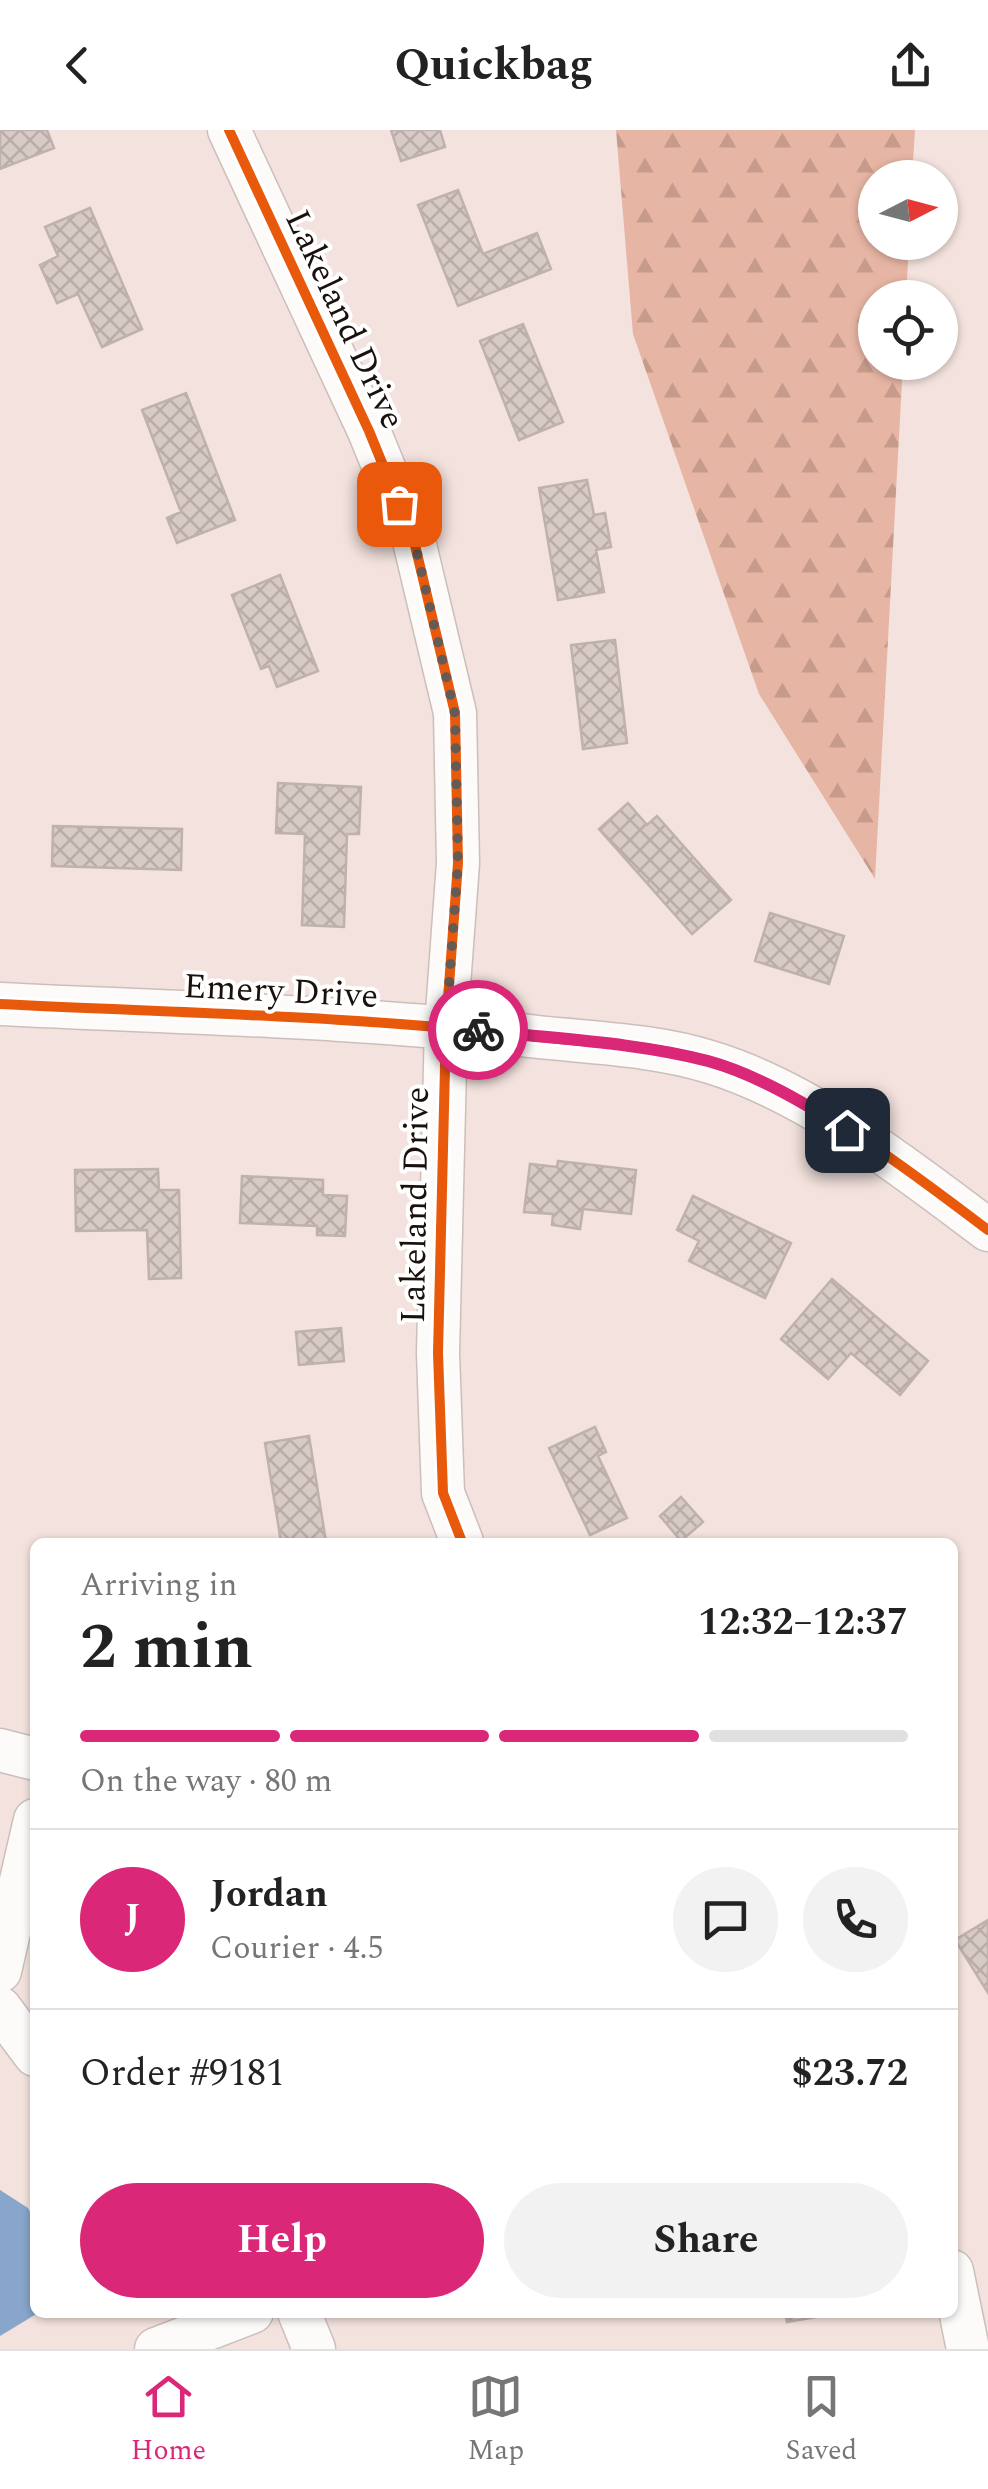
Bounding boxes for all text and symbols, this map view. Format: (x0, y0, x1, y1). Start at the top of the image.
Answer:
text: Quickbag (395, 31, 593, 100)
icon: back (50, 38, 105, 93)
icon: share (883, 38, 938, 93)
north arrow (858, 160, 958, 260)
map controls (858, 160, 958, 380)
street label: Lakeland Drive (271, 201, 419, 438)
button: locate (858, 280, 958, 380)
pin (357, 462, 442, 547)
icon: bag (372, 477, 427, 532)
street label: Emery Drive (182, 960, 380, 1023)
courier (428, 980, 528, 1080)
icon: bike (451, 1003, 506, 1058)
street label: Lakeland Drive (387, 1086, 444, 1324)
pin (805, 1088, 890, 1173)
icon: home (820, 1103, 875, 1158)
text: Arriving in (80, 1561, 237, 1610)
text: 12:32–12:37 (698, 1594, 908, 1652)
text: 2 min (80, 1598, 253, 1697)
text: On the way · 80 m (80, 1757, 332, 1806)
text: Jordan (210, 1866, 328, 1924)
button: chat (673, 1867, 778, 1972)
button: phone (803, 1867, 908, 1972)
text: J (124, 1890, 141, 1948)
text: Courier · 4.5 (210, 1924, 383, 1973)
text: Order #9181 (80, 2045, 285, 2103)
text: $23.72 (791, 2045, 908, 2103)
button: Help (80, 2183, 484, 2298)
button: Share (504, 2183, 908, 2298)
tab: Home (131, 2369, 206, 2472)
tab: Map (468, 2369, 524, 2472)
tab: Saved (785, 2369, 857, 2472)

